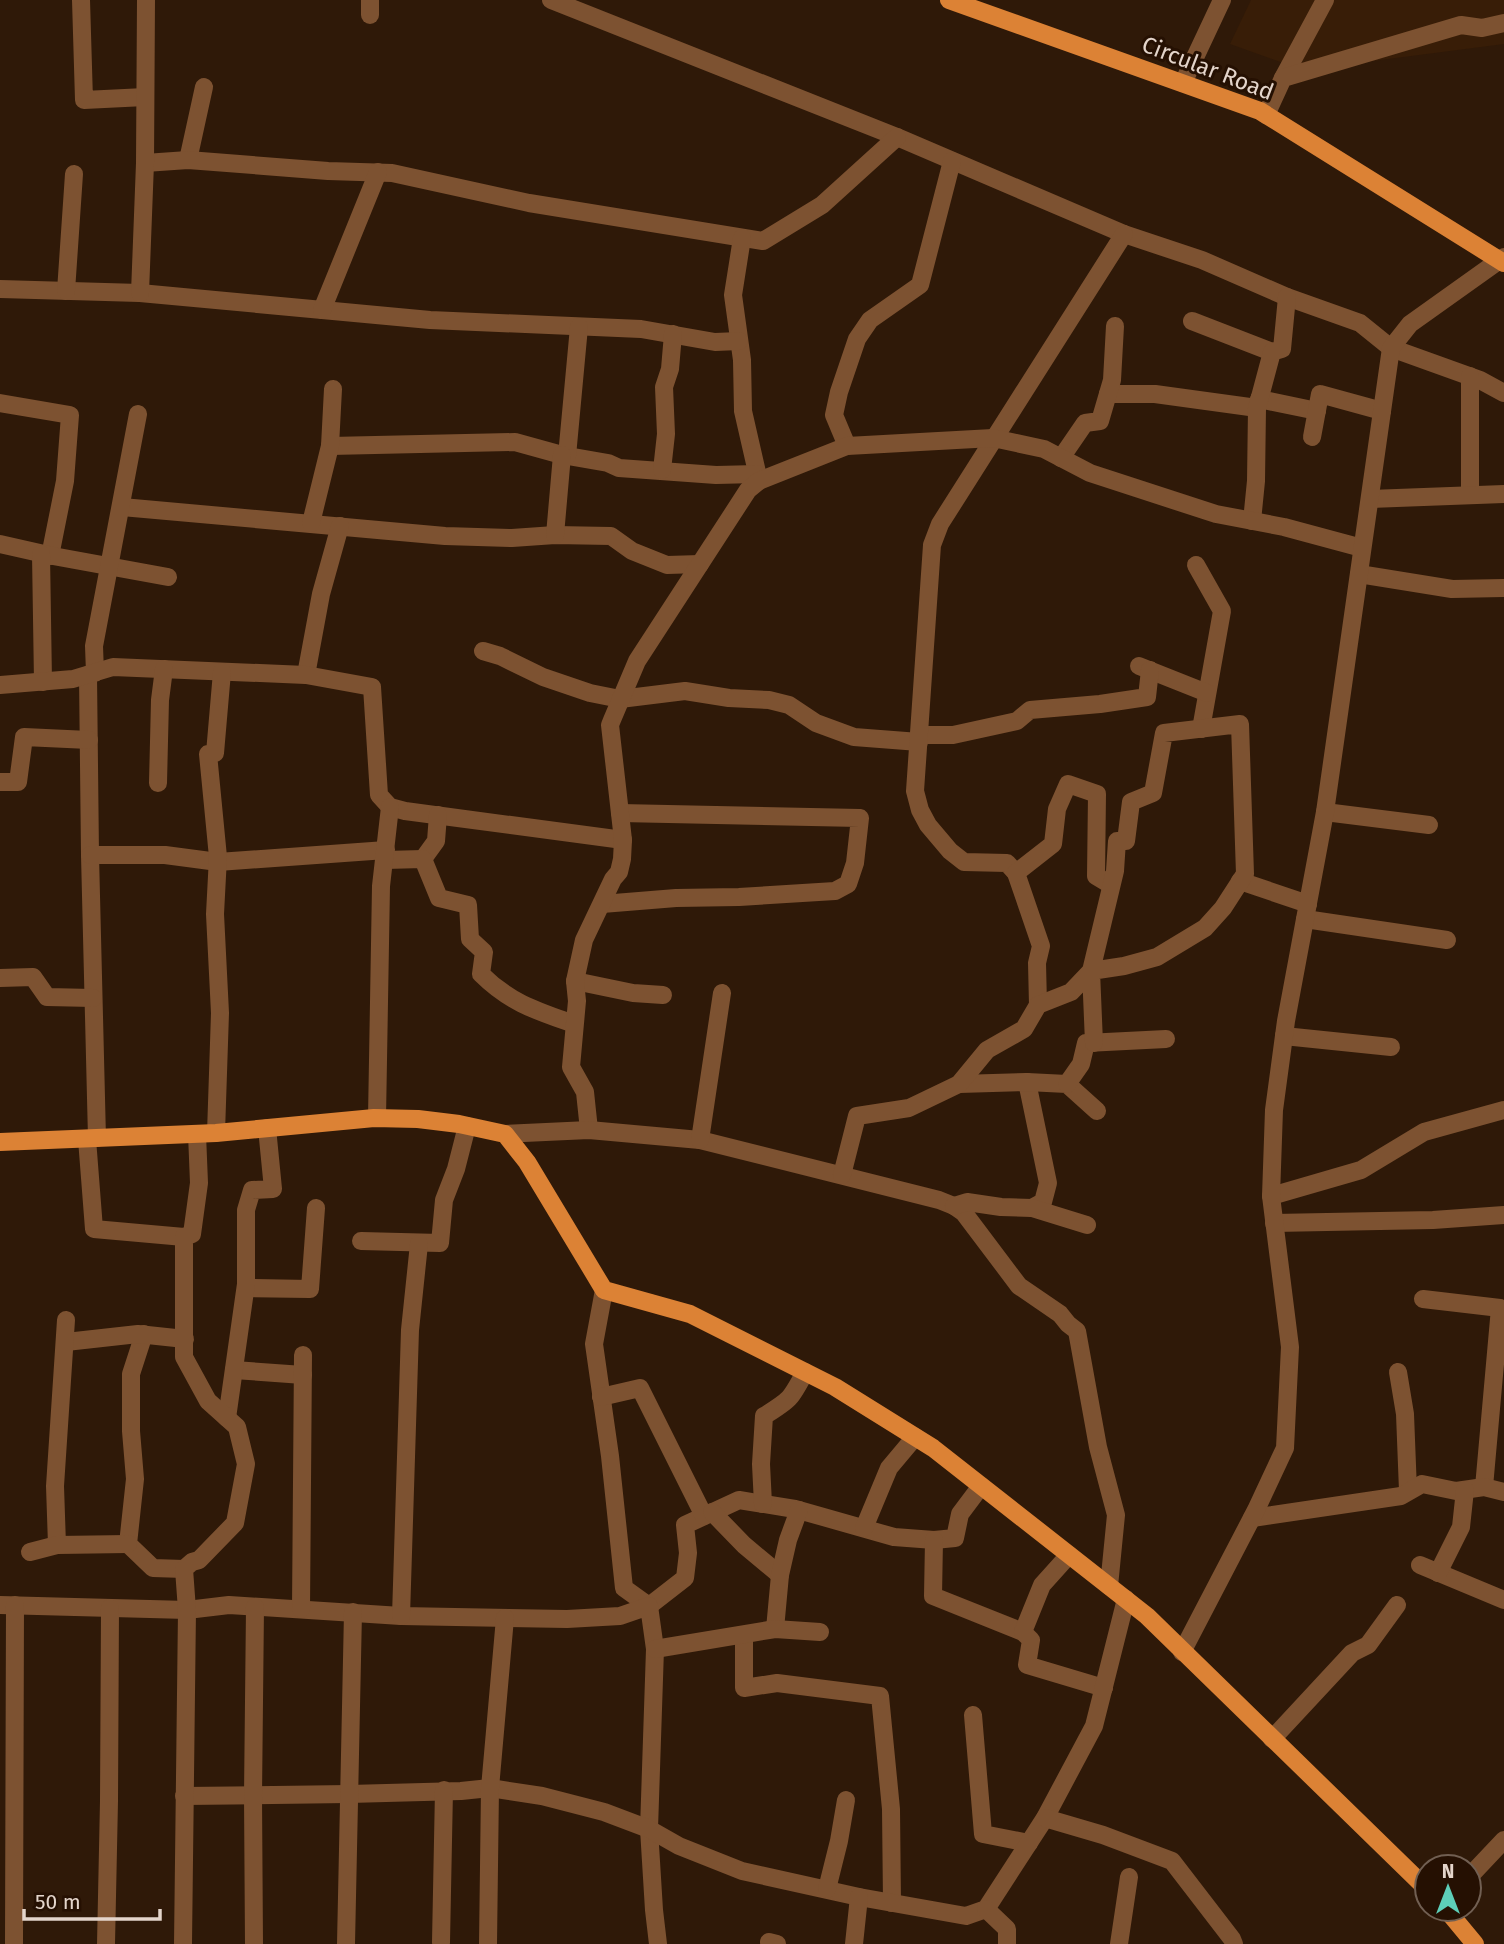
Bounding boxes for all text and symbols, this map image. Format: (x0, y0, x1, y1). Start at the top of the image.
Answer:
street label: Circular Road (1138, 30, 1278, 106)
north arrow (1413, 1853, 1483, 1923)
text: N (1442, 1860, 1454, 1883)
scale bar (24, 1878, 161, 1922)
text: 50 m (35, 1889, 81, 1915)

